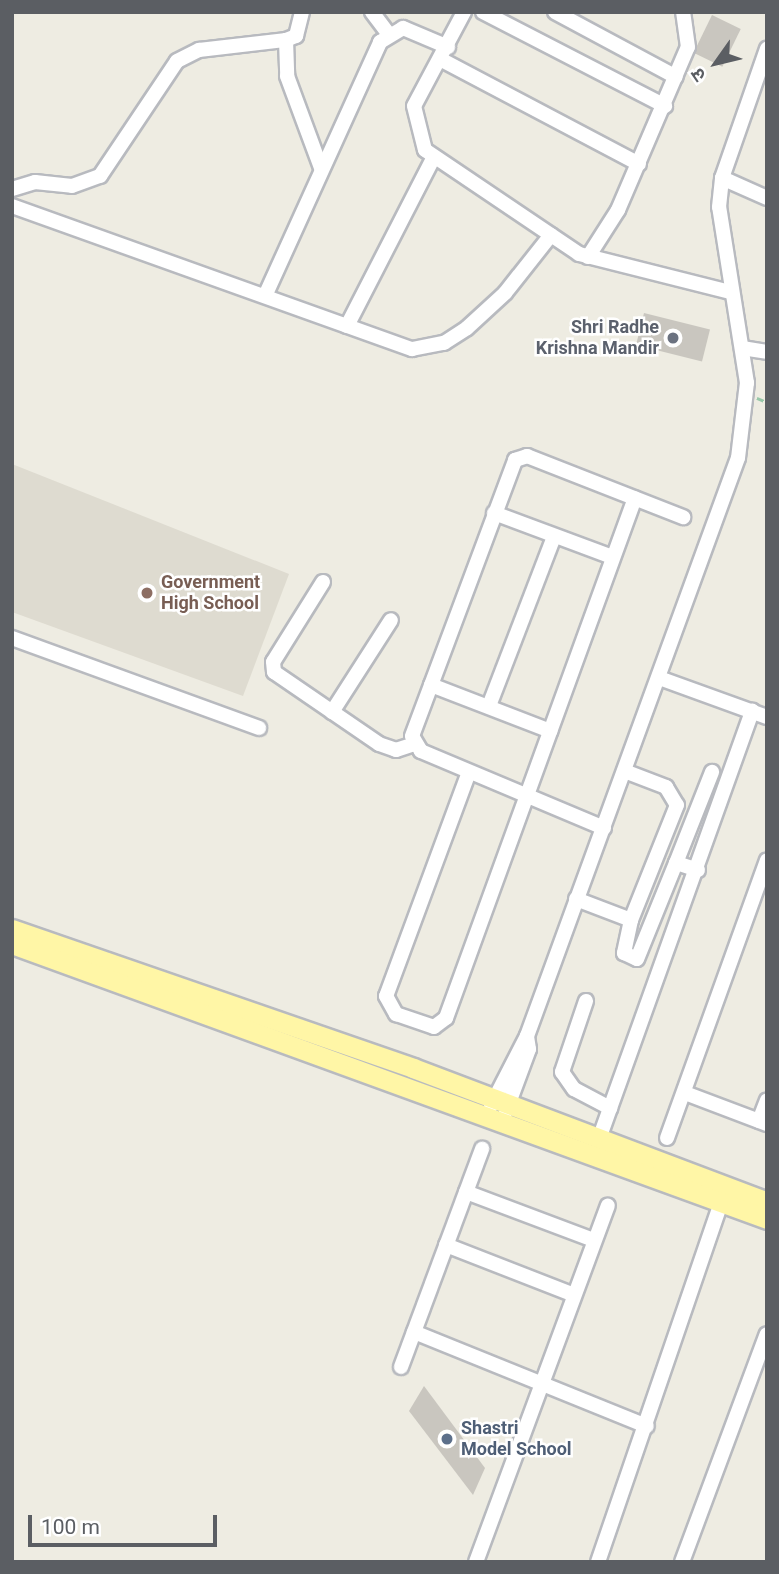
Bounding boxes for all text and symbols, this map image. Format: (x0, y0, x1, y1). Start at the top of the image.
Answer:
north arrow (681, 28, 751, 98)
text: उ (686, 64, 711, 86)
place label: Shri Radhe Krishna Mandir (536, 317, 659, 360)
marker: Shri Radhe Krishna Mandir (665, 330, 681, 346)
place label: Government High School (161, 572, 260, 614)
marker: Government High School (139, 585, 155, 601)
place label: Shastri Model School (461, 1418, 572, 1460)
marker: Shastri Model School (439, 1431, 455, 1447)
scale bar (32, 1500, 220, 1544)
text: 100 m (41, 1515, 100, 1539)

